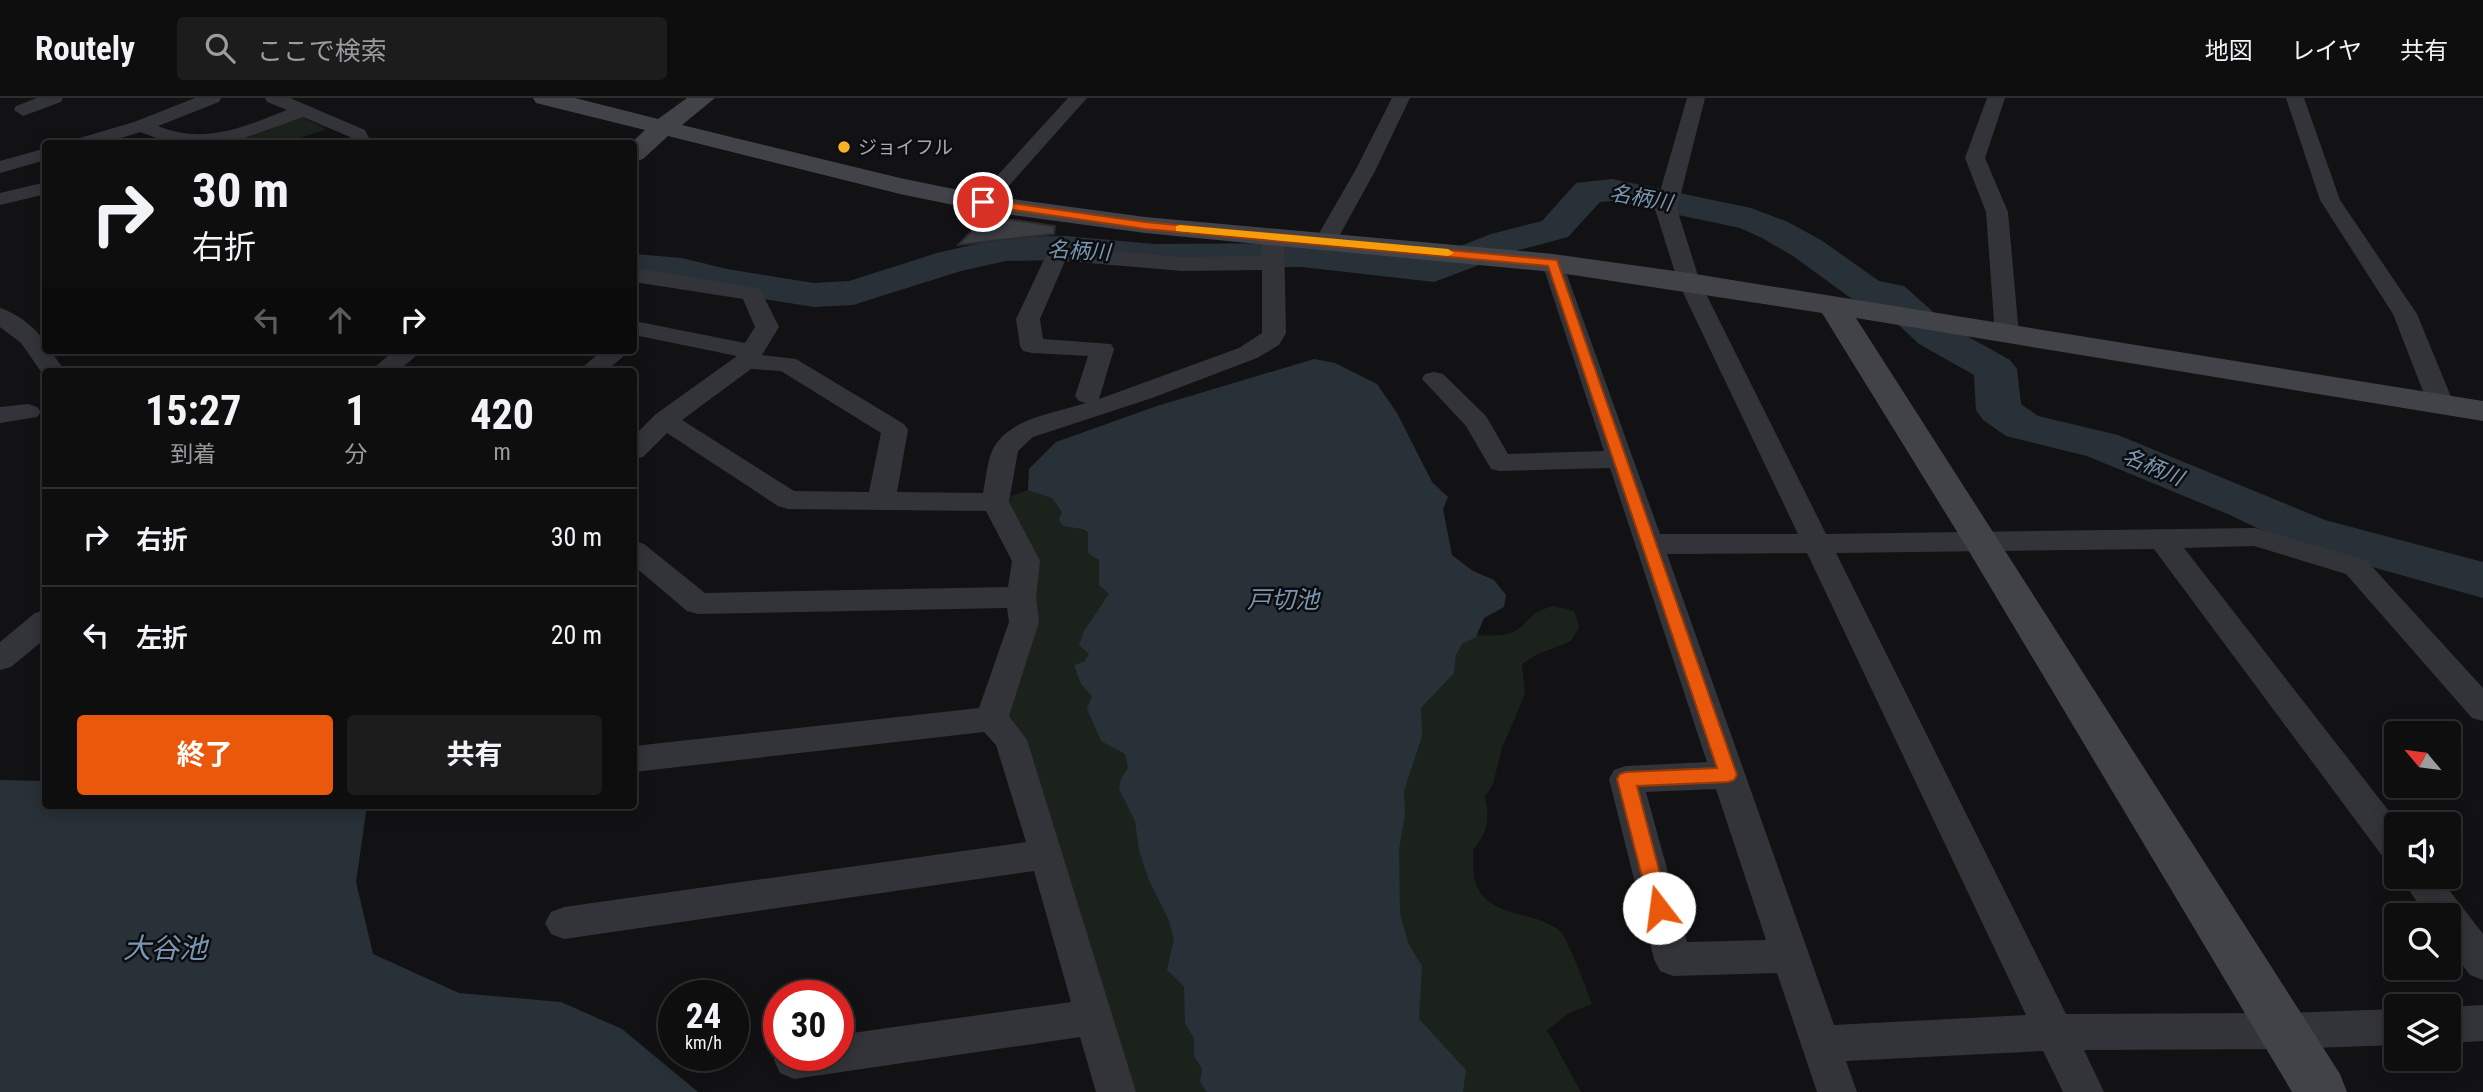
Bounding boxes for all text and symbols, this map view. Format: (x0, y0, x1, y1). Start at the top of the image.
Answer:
search box (177, 17, 667, 80)
text: Routely (35, 29, 135, 68)
icon: search (201, 29, 239, 67)
text: ここで検索 (257, 36, 387, 66)
text: 地図 (2205, 37, 2253, 65)
text: レイヤ (2291, 37, 2362, 65)
text: 共有 (2400, 37, 2448, 65)
place label: ジョイフル (858, 136, 953, 159)
marker: ジョイフル (836, 139, 852, 155)
text: 30 m (192, 162, 289, 219)
icon: right (77, 168, 168, 259)
pin (953, 172, 1013, 232)
water label: 名柄川 (1608, 181, 1676, 216)
icon: arrive (964, 183, 1002, 221)
text: 右折 (192, 228, 256, 266)
water label: 名柄川 (1047, 237, 1113, 265)
icon: left (248, 301, 286, 339)
icon: ahead (321, 301, 359, 339)
icon: right (394, 301, 432, 339)
text: 15:27 (145, 386, 241, 435)
text: 1 (345, 386, 366, 435)
text: 420 (470, 390, 534, 439)
text: m (493, 439, 511, 466)
text: 到着 (170, 441, 216, 468)
text: 分 (344, 441, 367, 468)
water label: 名柄川 (2119, 444, 2189, 491)
icon: right (77, 518, 115, 556)
text: 30 m (551, 522, 602, 552)
text: 右折 (136, 525, 188, 555)
water label: 戸切池 (1247, 586, 1321, 614)
icon: left (77, 616, 115, 654)
text: 20 m (551, 620, 602, 650)
text: 左折 (136, 623, 188, 653)
button: 終了 (77, 715, 333, 795)
button: 共有 (347, 715, 602, 795)
north arrow (2384, 721, 2460, 798)
map controls (2384, 721, 2461, 1071)
button: sound (2384, 812, 2461, 889)
position arrow (1622, 871, 1696, 945)
button: search (2384, 903, 2461, 980)
water label: 大谷池 (123, 932, 210, 965)
speed limit sign: 30 (763, 980, 854, 1071)
button: layers (2384, 994, 2461, 1071)
text: 24 (686, 996, 721, 1037)
text: km/h (685, 1032, 722, 1053)

